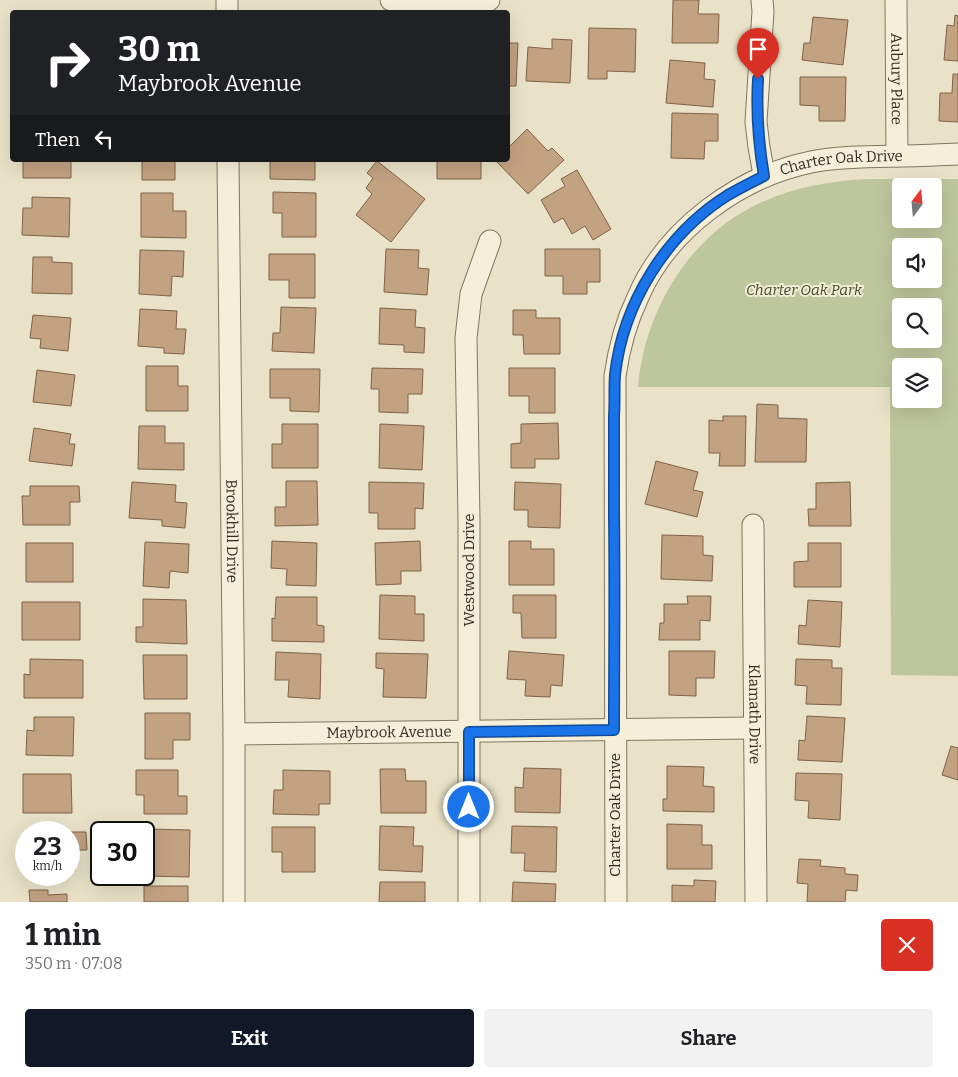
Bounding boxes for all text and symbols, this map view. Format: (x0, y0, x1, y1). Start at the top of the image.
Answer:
text: 30 m (118, 28, 200, 70)
pin (737, 28, 779, 79)
icon: right (35, 30, 100, 95)
street label: Aubury Place (887, 33, 906, 125)
icon: arrive (744, 35, 772, 63)
text: Maybrook Avenue (118, 70, 302, 97)
icon: left (90, 125, 118, 153)
text: Then (35, 128, 80, 151)
street label: Charter Oak Drive (777, 147, 903, 179)
north arrow (892, 178, 942, 228)
map controls (892, 178, 942, 408)
button: sound (892, 238, 942, 288)
park label: Charter Oak Park (746, 281, 863, 299)
button: search (892, 298, 942, 348)
button: layers (892, 358, 942, 408)
street label: Brookhill Drive (222, 479, 241, 583)
street label: Westwood Drive (460, 514, 478, 626)
street label: Klamath Drive (745, 664, 764, 764)
street label: Maybrook Avenue (326, 722, 452, 742)
street label: Charter Oak Drive (606, 753, 624, 877)
position arrow (442, 780, 494, 832)
speed limit sign: 30 (90, 821, 155, 886)
text: 23 (33, 832, 62, 862)
text: km/h (33, 859, 62, 873)
text: 1 min (25, 917, 101, 953)
button: close (881, 919, 933, 971)
text: 350 m · 07:08 (25, 954, 123, 973)
button: Exit (25, 1009, 474, 1067)
button: Share (484, 1009, 933, 1067)

